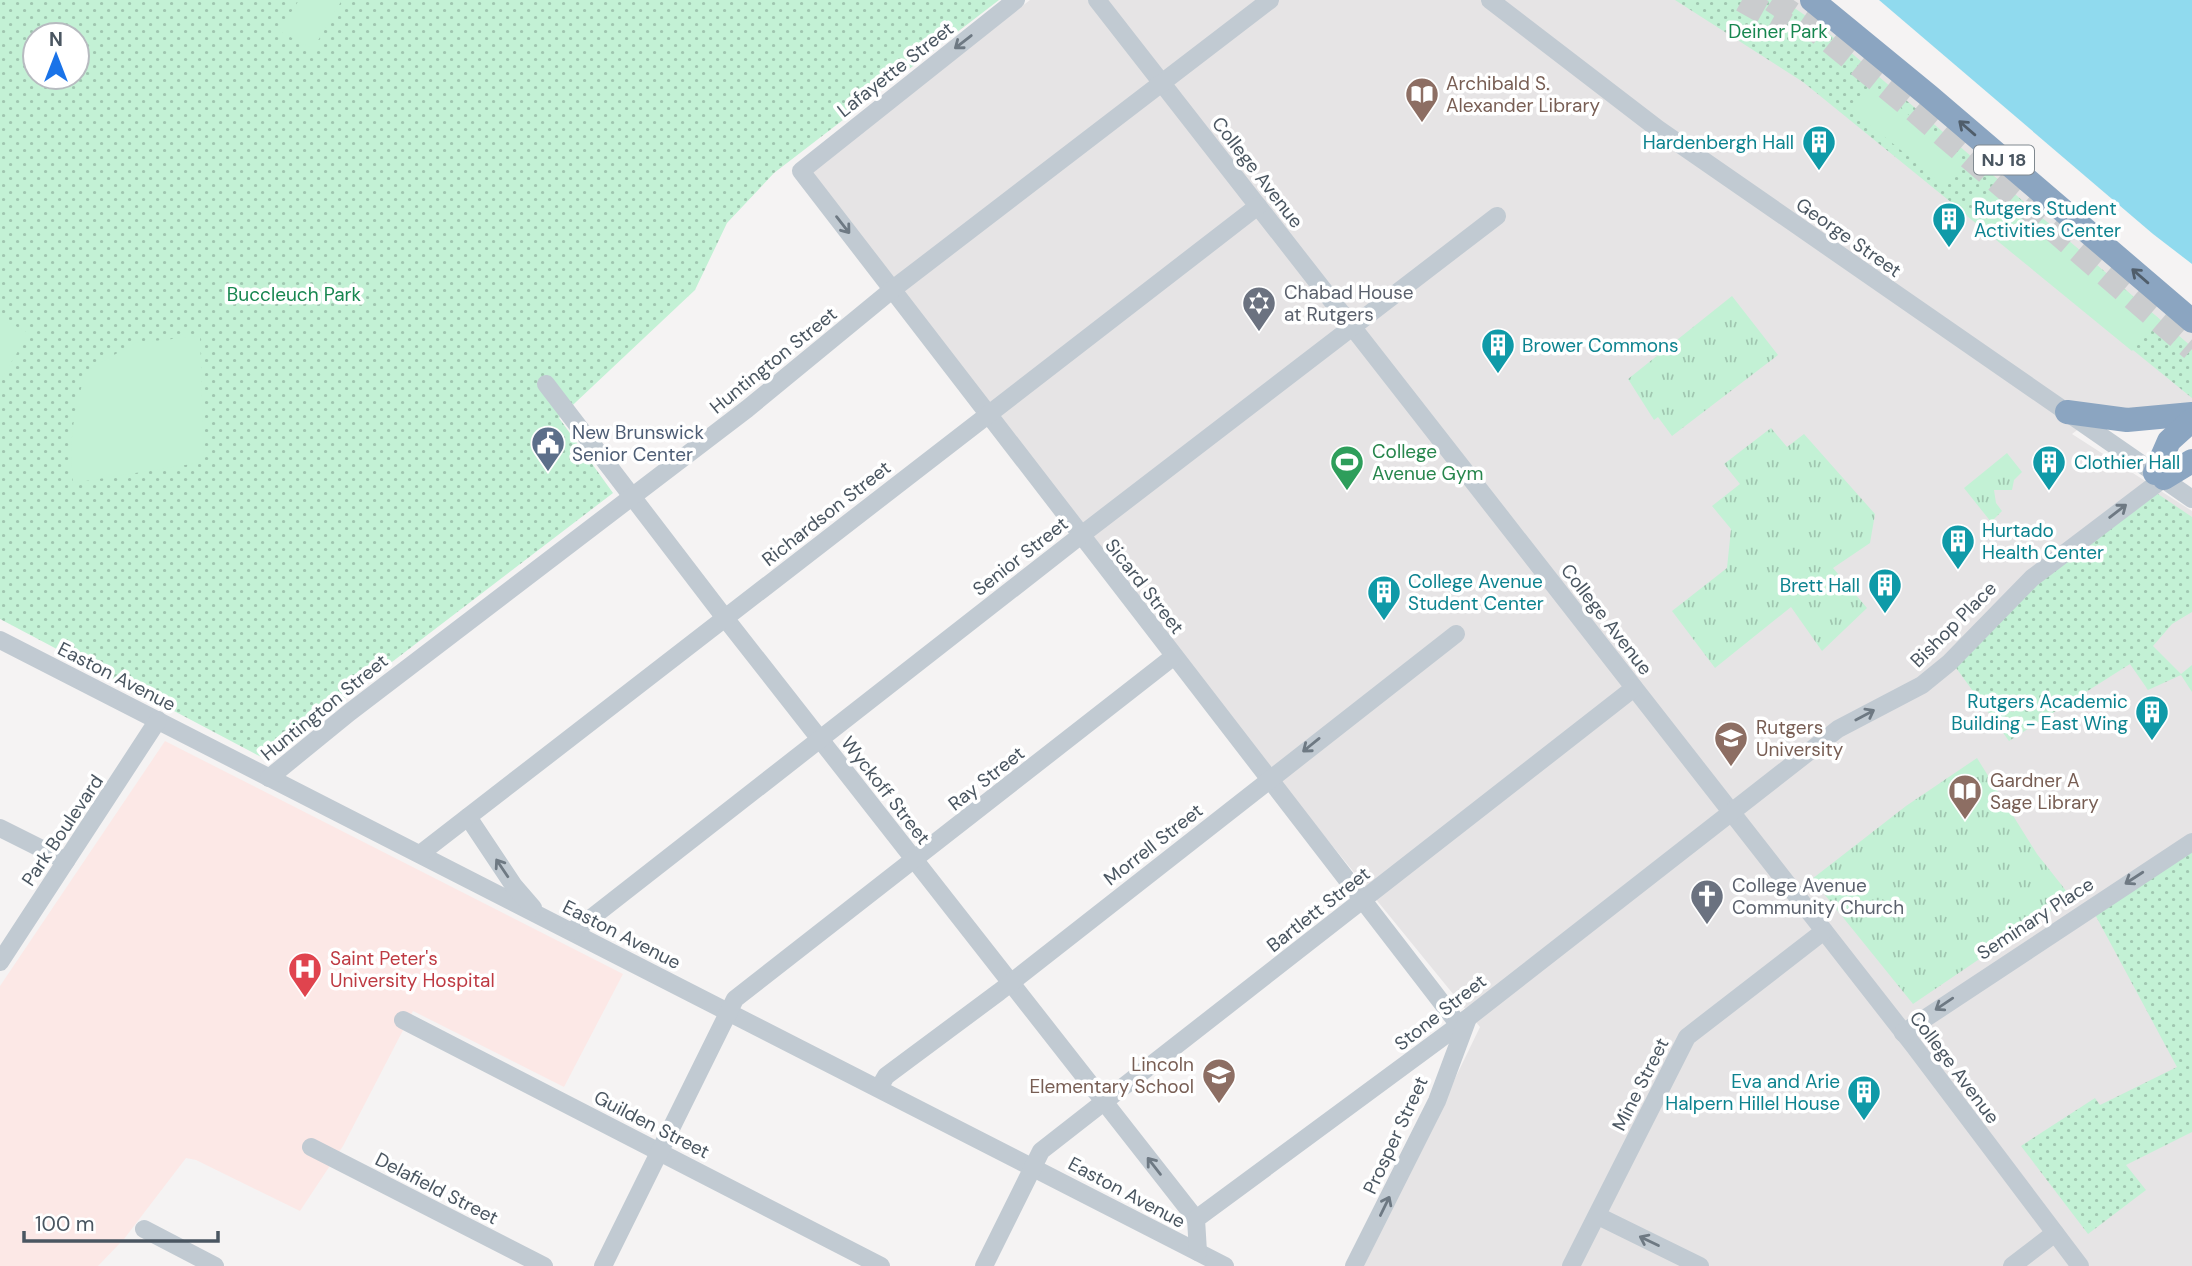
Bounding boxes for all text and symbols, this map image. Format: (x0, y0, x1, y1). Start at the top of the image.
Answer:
street label: Lafayette Street (832, 16, 959, 123)
park label: Deiner Park (1728, 19, 1828, 44)
north arrow (21, 21, 91, 91)
text: N (49, 27, 63, 52)
one-way arrow (954, 35, 972, 50)
place label: Archibald S. Alexander Library (1446, 71, 1600, 118)
library icon: Archibald S. Alexander Library (1403, 75, 1441, 124)
street label: College Avenue (1206, 112, 1309, 233)
one-way arrow (1959, 120, 1977, 136)
building icon: Hardenbergh Hall (1800, 123, 1838, 172)
place label: Hardenbergh Hall (1643, 130, 1794, 155)
road number: NJ 18 (1974, 146, 2034, 174)
street label: George Street (1791, 192, 1906, 283)
place label: Rutgers Student Activities Center (1974, 196, 2121, 243)
building icon: Rutgers Student Activities Center (1930, 200, 1968, 249)
one-way arrow (835, 215, 850, 234)
one-way arrow (2131, 268, 2149, 284)
place label: Chabad House at Rutgers (1284, 280, 1414, 327)
park label: Buccleuch Park (227, 282, 362, 307)
synagogue icon: Chabad House at Rutgers (1240, 284, 1278, 333)
street label: Huntington Street (705, 301, 842, 419)
building icon: Brower Commons (1479, 326, 1517, 375)
place label: Brower Commons (1522, 333, 1679, 358)
place label: New Brunswick Senior Center (572, 420, 704, 467)
public building icon: New Brunswick Senior Center (529, 424, 567, 473)
place label: College Avenue Gym (1372, 439, 1484, 486)
sports icon: College Avenue Gym (1328, 443, 1366, 492)
building icon: Clothier Hall (2030, 443, 2068, 492)
place label: Clothier Hall (2074, 450, 2180, 475)
street label: Richardson Street (757, 455, 896, 572)
one-way arrow (2108, 504, 2127, 519)
street label: Senior Street (968, 511, 1073, 601)
place label: Hurtado Health Center (1982, 518, 2104, 565)
building icon: Hurtado Health Center (1939, 522, 1977, 571)
street label: Sicard Street (1100, 534, 1190, 639)
street label: College Avenue (1555, 559, 1658, 680)
building icon: Brett Hall (1866, 566, 1904, 615)
place label: College Avenue Student Center (1408, 569, 1544, 616)
building icon: College Avenue Student Center (1365, 573, 1403, 622)
place label: Brett Hall (1780, 573, 1860, 598)
street label: Bishop Place (1905, 576, 2002, 673)
street label: Easton Avenue (54, 636, 180, 717)
street label: Huntington Street (256, 648, 393, 766)
place label: Rutgers Academic Building - East Wing (1951, 689, 2128, 736)
building icon: Rutgers Academic Building - East Wing (2133, 693, 2171, 742)
one-way arrow (1854, 707, 1875, 721)
place label: Rutgers University (1756, 715, 1844, 762)
school or university icon: Rutgers University (1712, 719, 1750, 768)
street label: Wyckoff Street (835, 731, 936, 850)
one-way arrow (1302, 738, 1321, 753)
street label: Ray Street (943, 741, 1030, 816)
place label: Gardner A Sage Library (1990, 768, 2099, 815)
street label: Park Boulevard (16, 770, 109, 891)
library icon: Gardner A Sage Library (1946, 772, 1984, 821)
street label: Morrell Street (1099, 798, 1208, 891)
one-way arrow (495, 859, 509, 878)
street label: Bartlett Street (1261, 861, 1375, 958)
street label: Seminary Place (1972, 871, 2098, 966)
one-way arrow (2125, 871, 2145, 885)
place label: College Avenue Community Church (1732, 873, 1904, 920)
church icon: College Avenue Community Church (1688, 877, 1726, 926)
street label: Easton Avenue (559, 894, 685, 975)
place label: Saint Peter's University Hospital (330, 946, 495, 993)
hospital icon: Saint Peter's University Hospital (286, 950, 324, 999)
street label: Stone Street (1389, 969, 1491, 1056)
one-way arrow (1935, 997, 1954, 1011)
street label: College Avenue (1904, 1006, 2005, 1129)
street label: Mine Street (1606, 1033, 1675, 1135)
place label: Lincoln Elementary School (1030, 1052, 1194, 1099)
school or university icon: Lincoln Elementary School (1200, 1056, 1238, 1105)
place label: Eva and Arie Halpern Hillel House (1665, 1069, 1840, 1116)
street label: Prosper Street (1357, 1072, 1434, 1198)
building icon: Eva and Arie Halpern Hillel House (1845, 1073, 1883, 1122)
street label: Guilden Street (590, 1085, 714, 1164)
street label: Delafield Street (371, 1147, 503, 1230)
street label: Easton Avenue (1064, 1151, 1190, 1234)
one-way arrow (1146, 1157, 1161, 1175)
one-way arrow (1379, 1196, 1393, 1217)
scale bar (24, 1200, 219, 1244)
text: 100 m (35, 1210, 95, 1238)
one-way arrow (1639, 1233, 1660, 1247)

